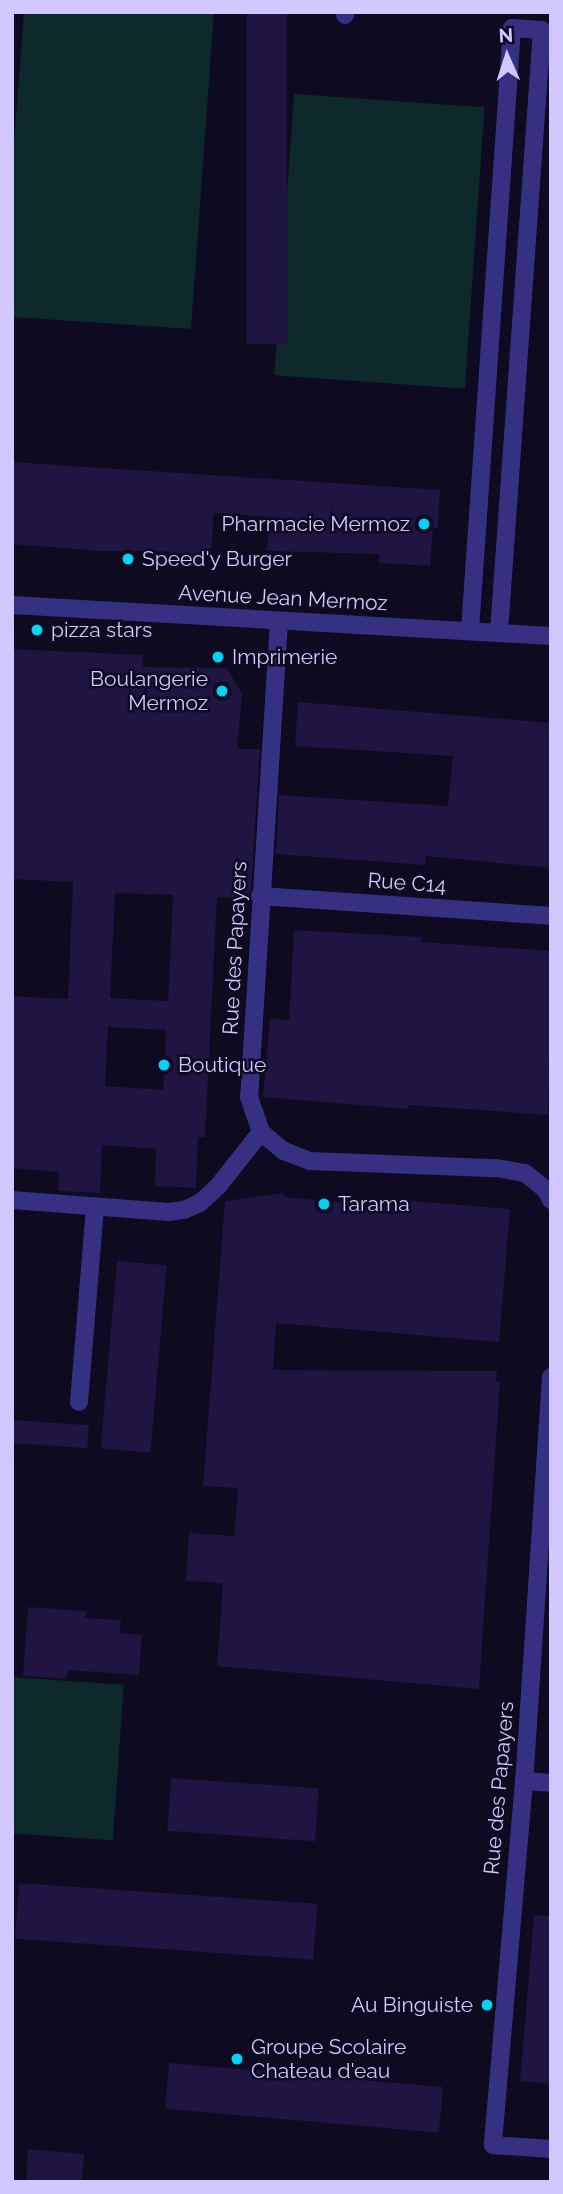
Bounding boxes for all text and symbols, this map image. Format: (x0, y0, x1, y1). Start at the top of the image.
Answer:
north arrow (472, 21, 542, 91)
text: N (498, 24, 514, 46)
place label: Pharmacie Mermoz (222, 511, 410, 537)
marker: Pharmacie Mermoz (416, 516, 432, 532)
place label: Speed'y Burger (142, 546, 293, 572)
marker: Speed'y Burger (120, 551, 136, 567)
street label: Avenue Jean Mermoz (177, 580, 389, 616)
place label: pizza stars (51, 617, 152, 643)
marker: pizza stars (29, 622, 45, 638)
place label: Imprimerie (232, 644, 337, 670)
marker: Imprimerie (210, 649, 226, 665)
place label: Boulangerie Mermoz (90, 666, 208, 716)
marker: Boulangerie Mermoz (214, 683, 230, 699)
street label: Rue des Papayers (218, 861, 252, 1035)
street label: Rue C14 (367, 868, 447, 898)
place label: Boutique (178, 1052, 266, 1078)
marker: Boutique (156, 1057, 172, 1073)
place label: Tarama (338, 1191, 410, 1217)
marker: Tarama (316, 1196, 332, 1212)
street label: Rue des Papayers (479, 1700, 519, 1876)
place label: Au Binguiste (351, 1992, 473, 2018)
marker: Au Binguiste (479, 1997, 495, 2013)
place label: Groupe Scolaire Chateau d'eau (251, 2034, 406, 2084)
marker: Groupe Scolaire Chateau d'eau (229, 2051, 245, 2067)

